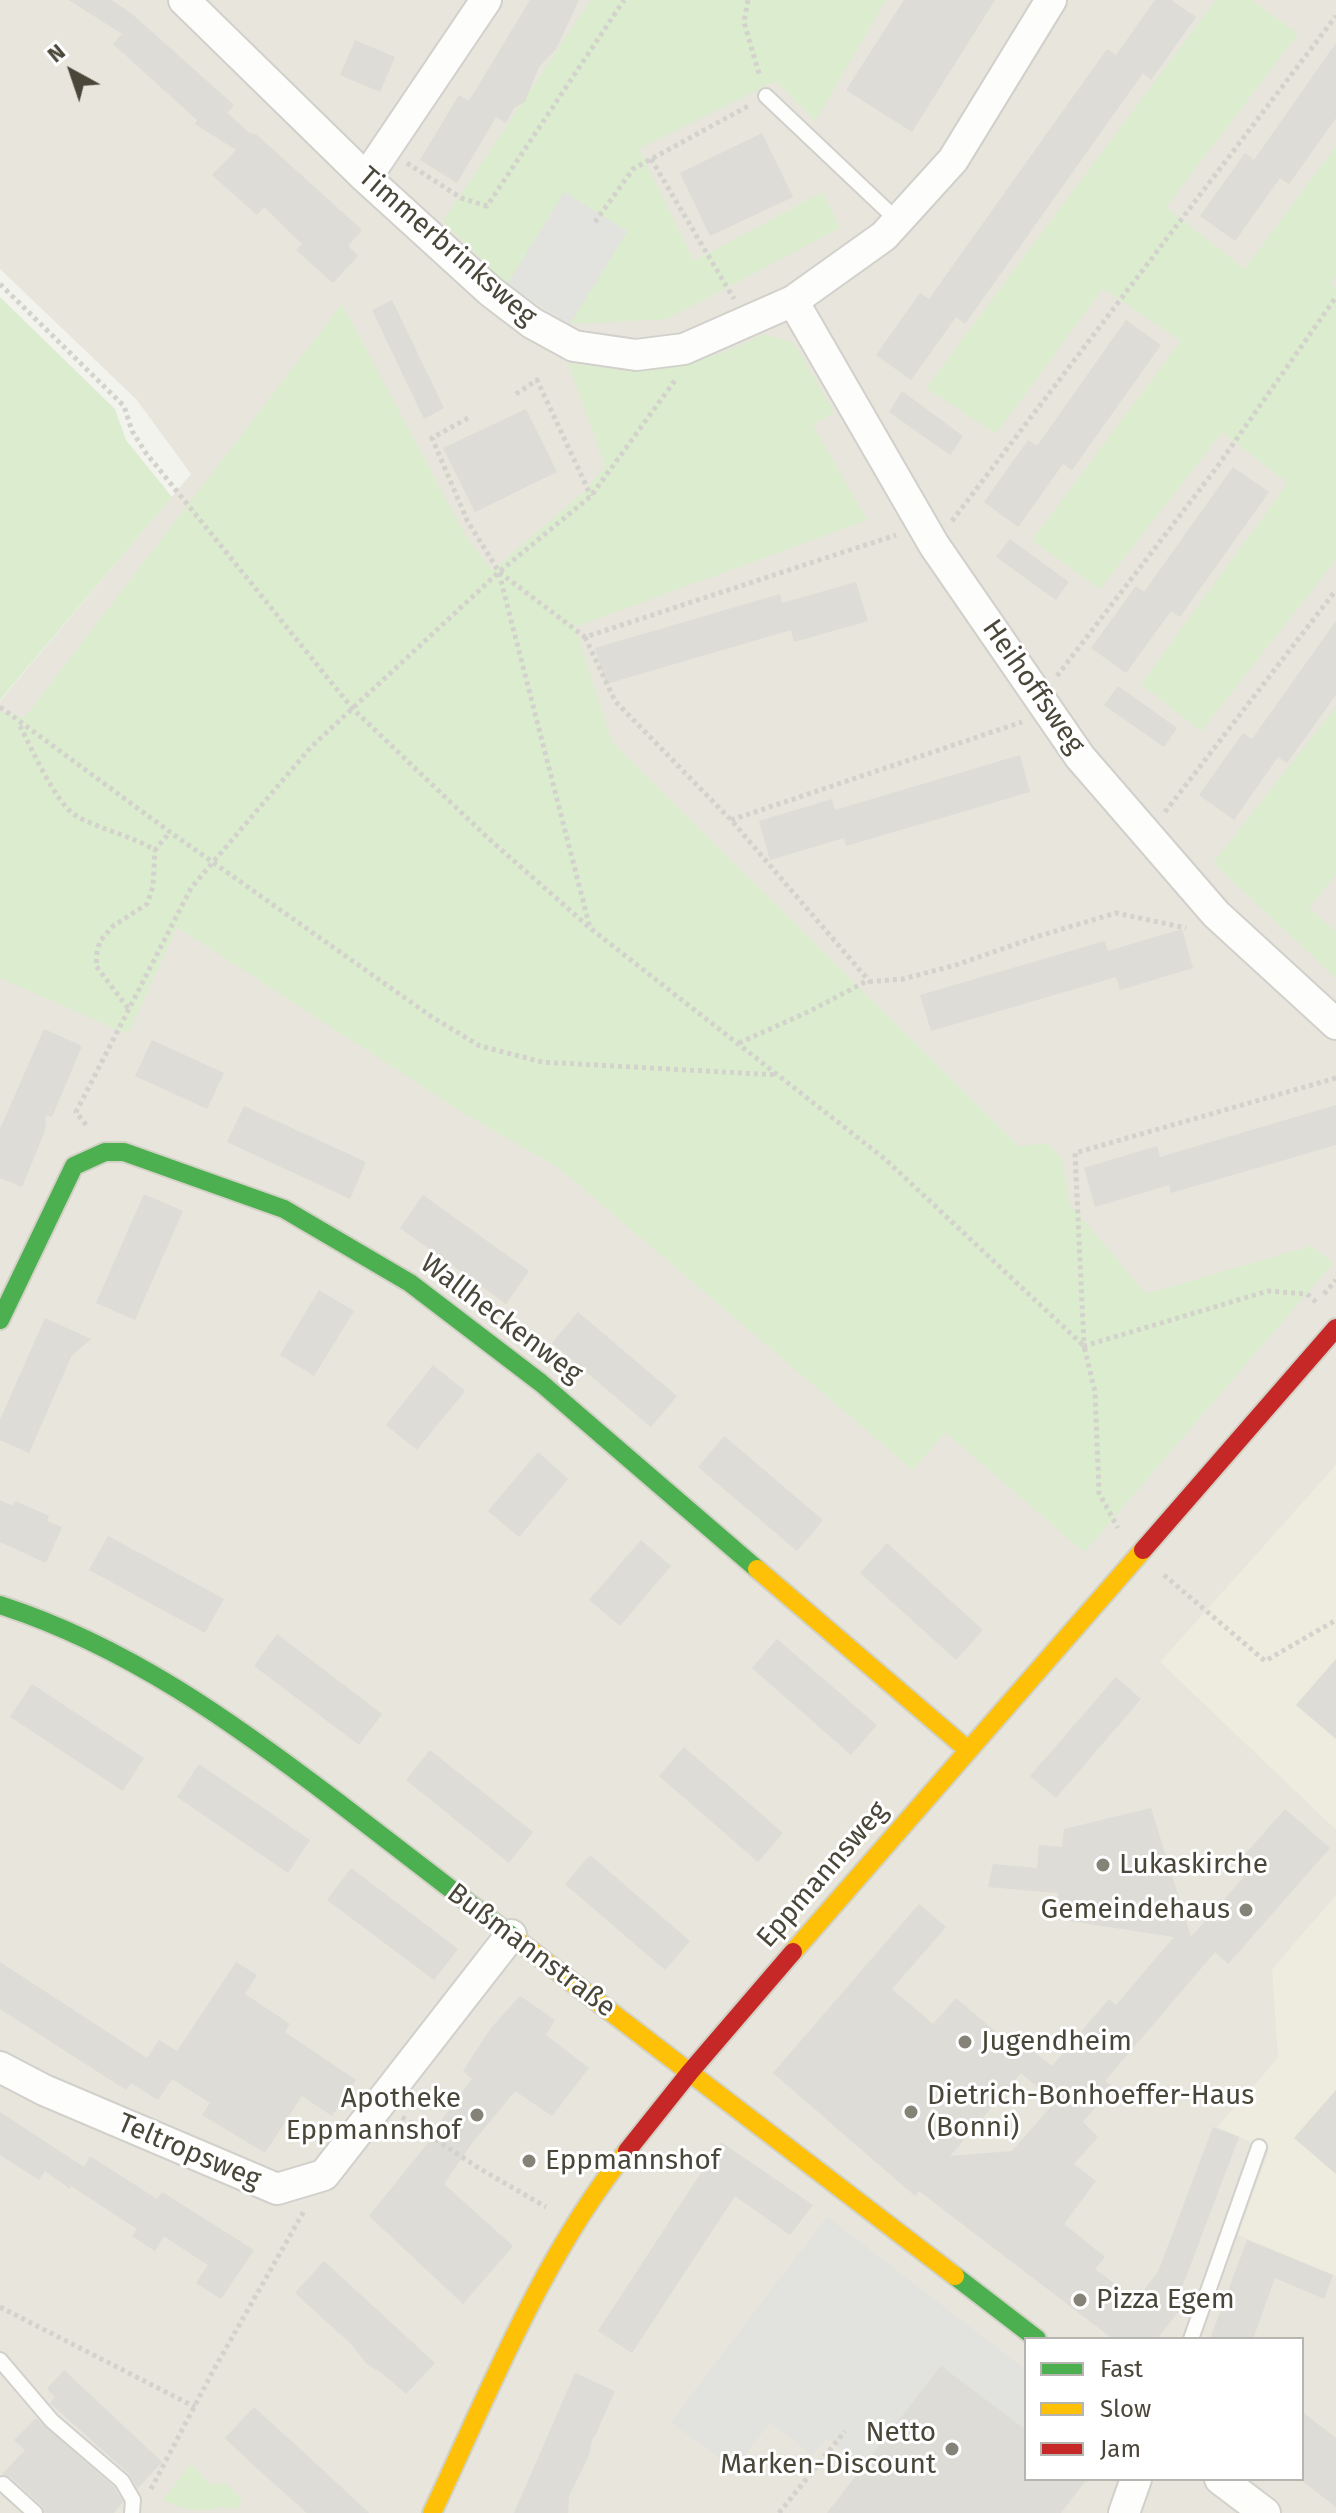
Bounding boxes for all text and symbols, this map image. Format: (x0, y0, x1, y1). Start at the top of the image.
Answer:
north arrow (32, 32, 112, 112)
text: N (42, 38, 71, 68)
street label: Timmerbrinksweg (351, 160, 543, 334)
street label: Heihoffsweg (974, 613, 1092, 761)
street label: Wallheckenweg (413, 1247, 589, 1391)
street label: Eppmannsweg (750, 1795, 896, 1955)
place label: Lukaskirche (1119, 1848, 1268, 1882)
marker: Lukaskirche (1094, 1856, 1112, 1874)
street label: Bußmannstraße (440, 1877, 622, 2025)
place label: Gemeindehaus (1040, 1893, 1230, 1927)
marker: Gemeindehaus (1237, 1901, 1255, 1919)
place label: Jugendheim (981, 2025, 1132, 2059)
marker: Jugendheim (956, 2033, 974, 2051)
place label: Dietrich-Bonhoeffer-Haus (Bonni) (927, 2079, 1254, 2145)
place label: Apotheke Eppmannshof (286, 2082, 461, 2148)
marker: Dietrich-Bonhoeffer-Haus (Bonni) (902, 2103, 920, 2121)
marker: Apotheke Eppmannshof (468, 2106, 486, 2124)
street label: Teltropsweg (112, 2107, 266, 2197)
place label: Eppmannshof (545, 2144, 720, 2178)
marker: Eppmannshof (520, 2152, 538, 2170)
place label: Pizza Egem (1096, 2283, 1235, 2317)
marker: Pizza Egem (1071, 2291, 1089, 2309)
legend (1024, 2337, 1304, 2481)
text: Fast (1100, 2355, 1143, 2383)
text: Slow (1100, 2395, 1151, 2423)
place label: Netto Marken-Discount (720, 2416, 936, 2482)
text: Jam (1100, 2435, 1141, 2463)
marker: Netto Marken-Discount (943, 2440, 961, 2458)

